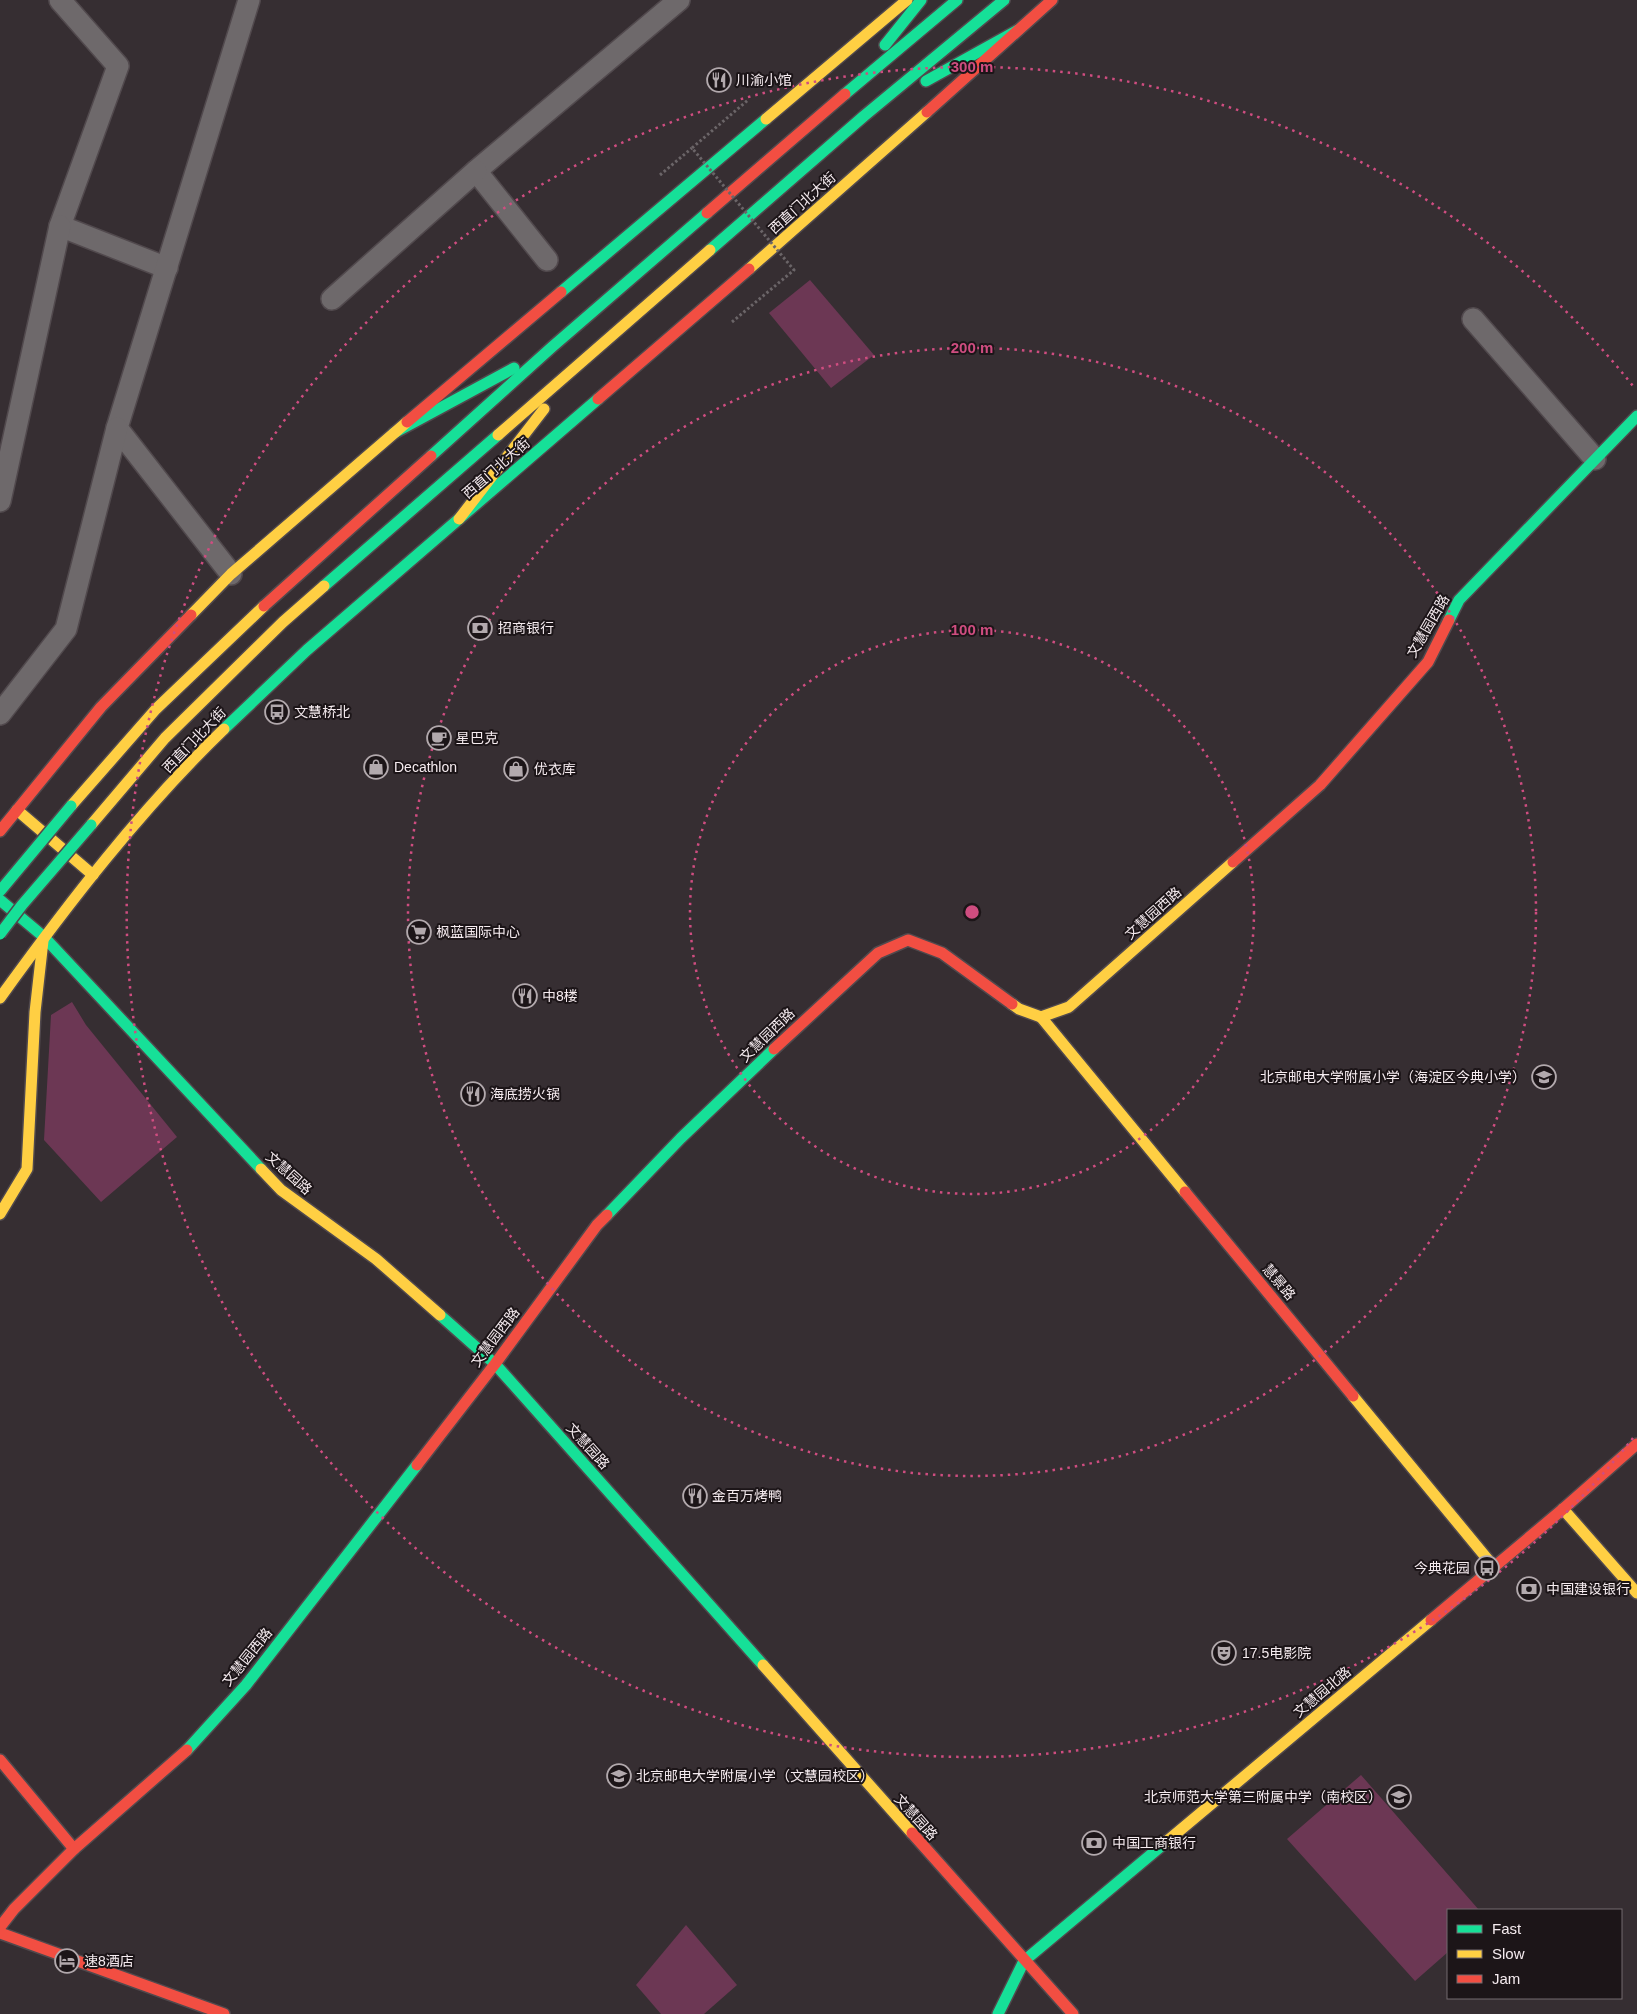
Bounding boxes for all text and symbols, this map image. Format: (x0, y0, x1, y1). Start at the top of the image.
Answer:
text: 300 m (951, 58, 993, 75)
restaurant icon: 川渝小馆 (706, 67, 732, 93)
place label: 川渝小馆 (736, 72, 792, 88)
street label: 西直门北大街 (765, 169, 839, 237)
text: 200 m (951, 339, 993, 356)
street label: 西直门北大街 (459, 434, 533, 502)
street label: 文慧园西路 (1404, 592, 1452, 660)
bank icon: 招商银行 (467, 615, 493, 641)
place label: 招商银行 (498, 620, 554, 636)
text: 100 m (951, 621, 993, 638)
bus stop icon: 文慧桥北 (264, 699, 290, 725)
street label: 西直门北大街 (159, 704, 229, 776)
place label: 文慧桥北 (294, 704, 350, 720)
cafe icon: 星巴克 (426, 725, 452, 751)
place label: 星巴克 (456, 730, 498, 746)
shop icon: Decathlon (363, 754, 389, 780)
shop icon: 优衣库 (503, 756, 529, 782)
place label: Decathlon (394, 759, 457, 775)
place label: 优衣库 (534, 761, 576, 777)
street label: 文慧园西路 (1122, 884, 1184, 942)
centre of rings (963, 903, 981, 921)
supermarket icon: 枫蓝国际中心 (406, 919, 432, 945)
place label: 枫蓝国际中心 (436, 924, 520, 940)
restaurant icon: 中8楼 (512, 983, 538, 1009)
place label: 中8楼 (542, 988, 578, 1004)
street label: 文慧园西路 (736, 1005, 798, 1065)
school or university icon: 北京邮电大学附属小学（海淀区今典小学） (1531, 1064, 1557, 1090)
place label: 北京邮电大学附属小学（海淀区今典小学） (1260, 1069, 1526, 1085)
restaurant icon: 海底捞火锅 (460, 1081, 486, 1107)
place label: 海底捞火锅 (490, 1086, 560, 1102)
street label: 文慧园路 (263, 1148, 315, 1198)
street label: 慧景路 (1259, 1261, 1299, 1303)
street label: 文慧园西路 (468, 1304, 522, 1370)
street label: 文慧园路 (563, 1420, 613, 1472)
restaurant icon: 金百万烤鸭 (682, 1483, 708, 1509)
place label: 金百万烤鸭 (712, 1488, 782, 1504)
bus stop icon: 今典花园 (1474, 1555, 1500, 1581)
place label: 今典花园 (1414, 1560, 1470, 1576)
bank icon: 中国建设银行 (1516, 1576, 1542, 1602)
place label: 中国建设银行 (1546, 1581, 1630, 1597)
street label: 文慧园西路 (219, 1625, 275, 1689)
theatre icon: 17.5电影院 (1211, 1640, 1237, 1666)
place label: 17.5电影院 (1242, 1645, 1311, 1661)
street label: 文慧园北路 (1290, 1663, 1354, 1721)
school or university icon: 北京邮电大学附属小学（文慧园校区） (606, 1763, 632, 1789)
place label: 北京邮电大学附属小学（文慧园校区） (636, 1768, 874, 1784)
school or university icon: 北京师范大学第三附属中学（南校区） (1386, 1784, 1412, 1810)
place label: 北京师范大学第三附属中学（南校区） (1144, 1789, 1382, 1805)
street label: 文慧园路 (891, 1791, 941, 1843)
bank icon: 中国工商银行 (1081, 1830, 1107, 1856)
place label: 中国工商银行 (1112, 1835, 1196, 1851)
legend (1447, 1909, 1622, 1999)
text: Fast (1492, 1920, 1522, 1937)
text: Slow (1492, 1945, 1525, 1962)
hotel icon: 速8酒店 (54, 1948, 80, 1974)
place label: 速8酒店 (84, 1953, 134, 1969)
text: Jam (1492, 1970, 1520, 1987)

